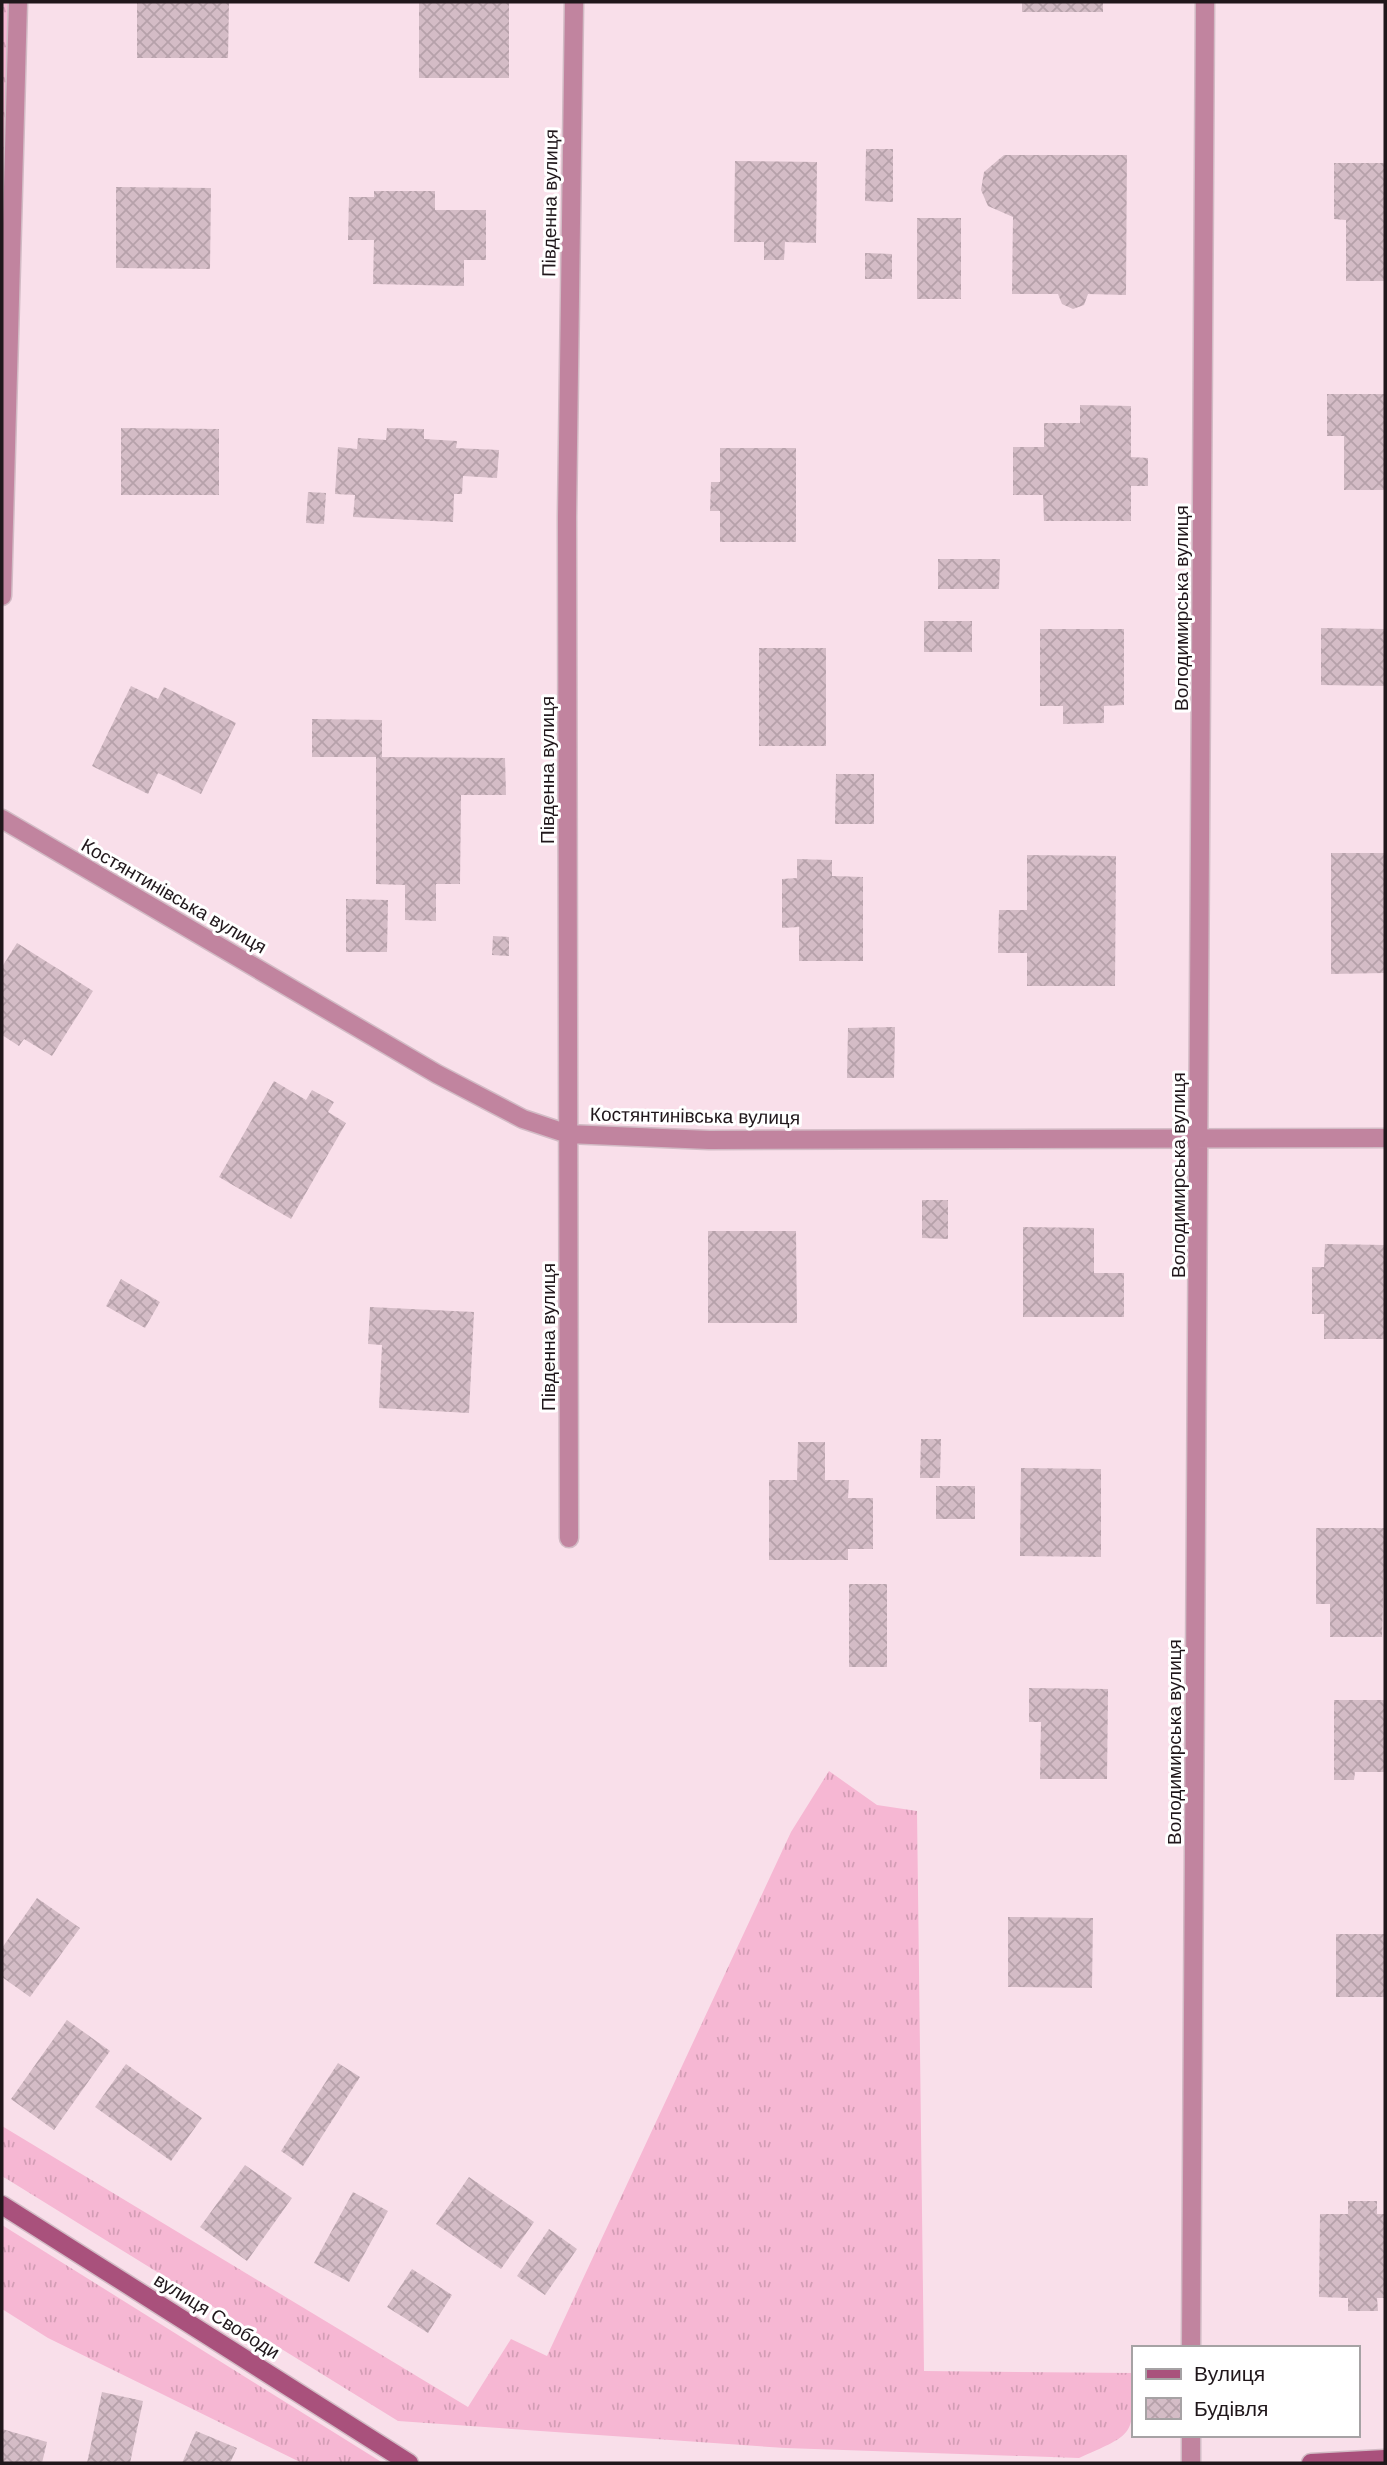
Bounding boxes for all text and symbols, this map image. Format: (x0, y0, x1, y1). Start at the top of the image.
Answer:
street label: Південна вулиця (538, 129, 562, 277)
street label: Володимирська вулиця (1171, 505, 1192, 711)
street label: Південна вулиця (537, 696, 558, 844)
street label: Костянтинівська вулиця (78, 834, 270, 958)
street label: Володимирська вулиця (1168, 1072, 1189, 1278)
street label: Костянтинівська вулиця (590, 1104, 800, 1128)
street label: Південна вулиця (538, 1263, 559, 1411)
street label: Володимирська вулиця (1164, 1639, 1185, 1845)
street label: вулиця Свободи (150, 2269, 284, 2363)
legend (1132, 2346, 1359, 2437)
text: Вулиця (1194, 2362, 1265, 2385)
text: Будівля (1194, 2397, 1268, 2420)

